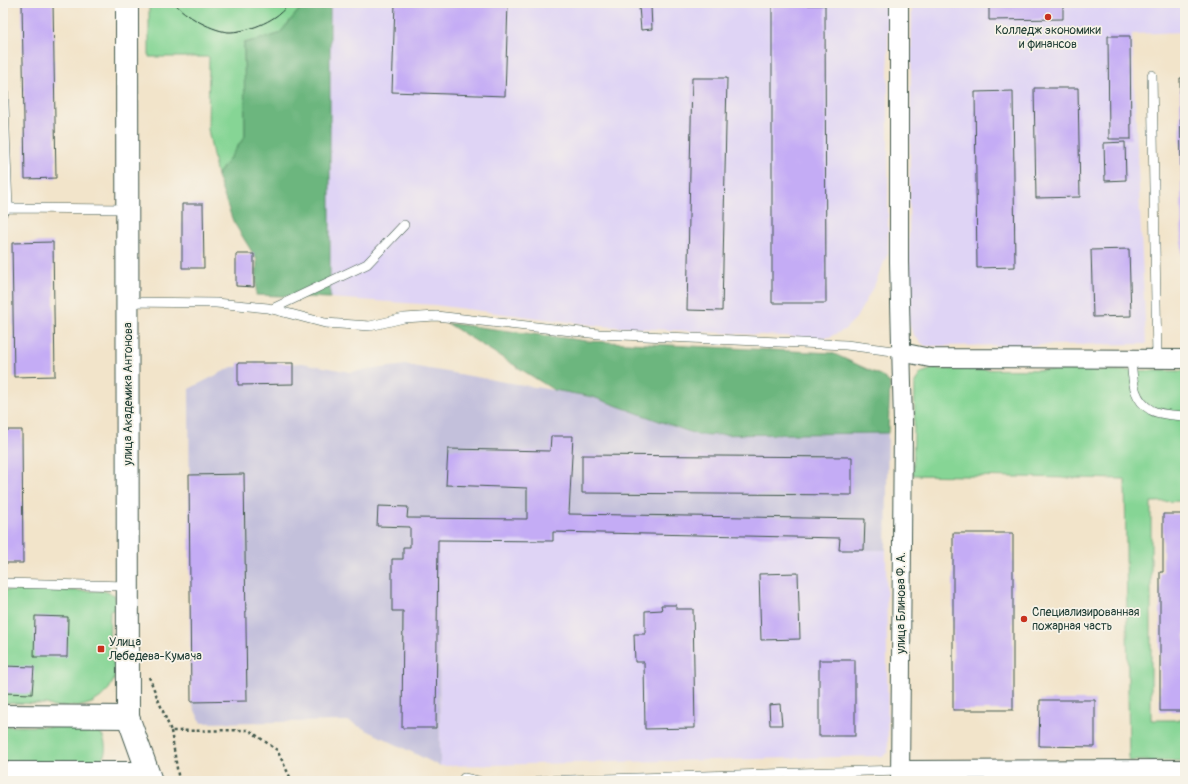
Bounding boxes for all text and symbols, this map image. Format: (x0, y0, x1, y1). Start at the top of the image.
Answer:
marker: Колледж экономики и финансов (1043, 12, 1053, 22)
place label: Колледж экономики и финансов (995, 23, 1101, 52)
street label: улица Академика Антонова (121, 322, 136, 466)
street label: улица Блинова Ф. А. (894, 552, 909, 655)
place label: Специализированная пожарная часть (1032, 605, 1140, 634)
marker: Специализированная пожарная часть (1019, 614, 1029, 624)
place label: Улица Лебедева-Кумача (108, 635, 202, 664)
marker: Улица Лебедева-Кумача (96, 644, 106, 654)

